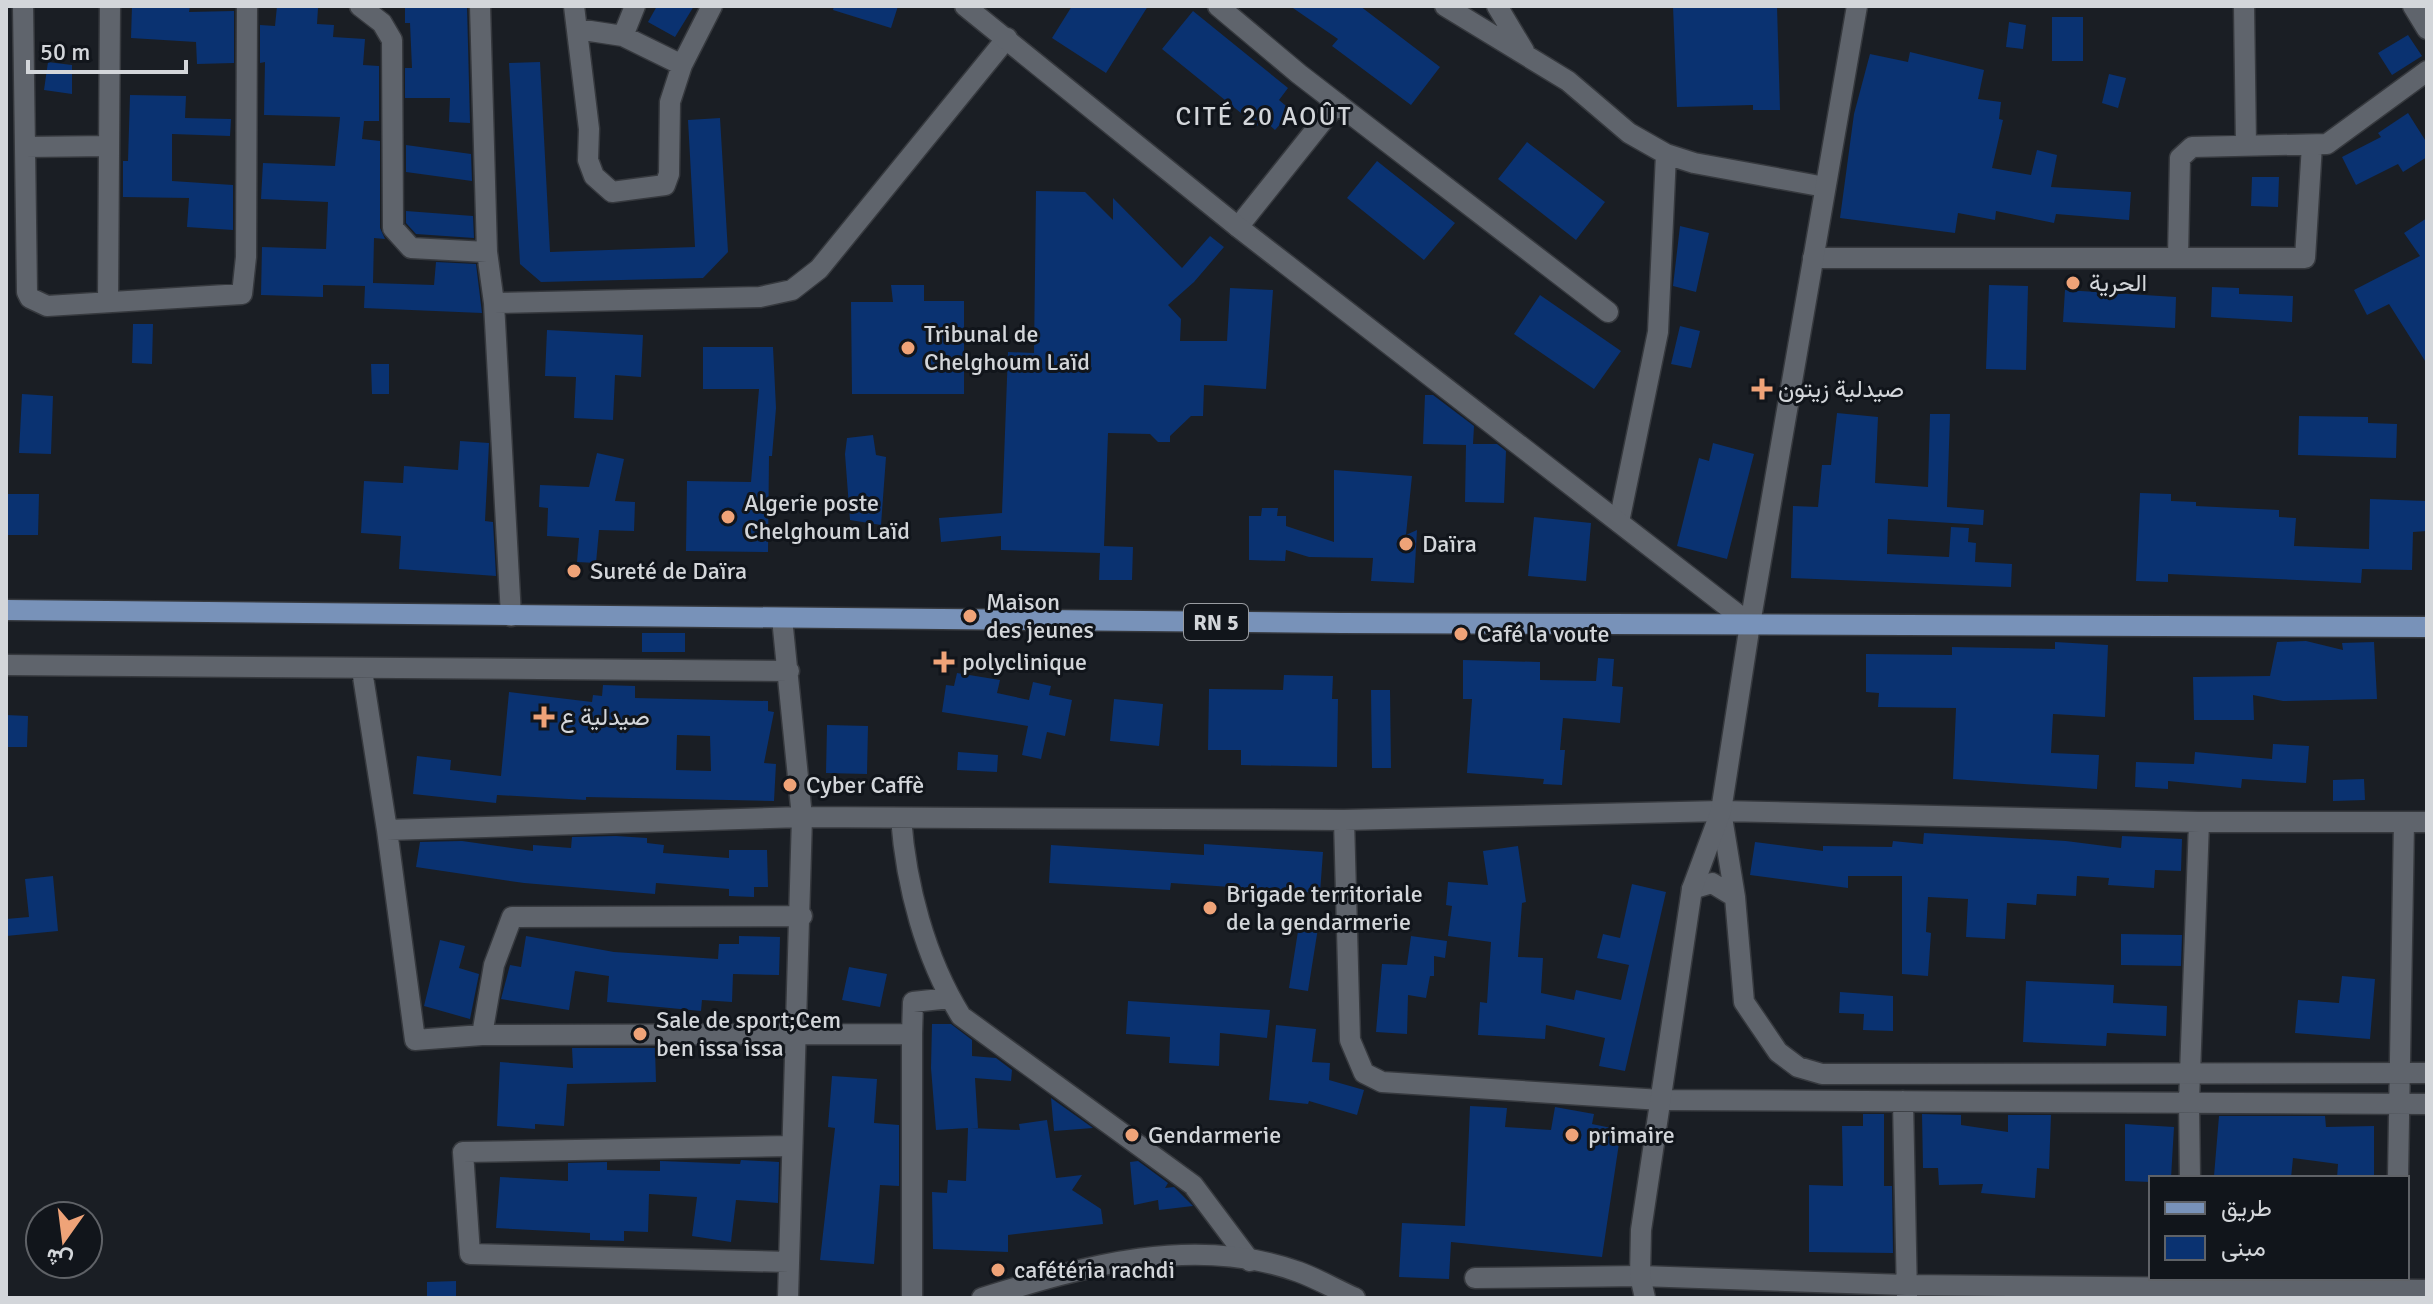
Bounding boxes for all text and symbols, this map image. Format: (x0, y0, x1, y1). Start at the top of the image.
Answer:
scale bar (28, 24, 186, 74)
text: 50 m (40, 37, 90, 67)
district label: CITÉ 20 AOÛT (1175, 101, 1353, 133)
place label: الحرية (2089, 268, 2147, 298)
marker: الحرية (2064, 274, 2082, 292)
place label: Tribunal de Chelghoum Laïd (924, 319, 1090, 377)
marker: Tribunal de Chelghoum Laïd (899, 339, 917, 357)
place label: صيدلية زيتون (1778, 374, 1904, 404)
marker: صيدلية زيتون (1753, 380, 1771, 398)
place label: Algerie poste Chelghoum Laïd (744, 488, 910, 546)
marker: Algerie poste Chelghoum Laïd (719, 508, 737, 526)
place label: Daïra (1422, 529, 1477, 559)
marker: Daïra (1397, 535, 1415, 553)
place label: Sureté de Daïra (590, 556, 747, 586)
marker: Sureté de Daïra (565, 562, 583, 580)
place label: Maison des jeunes (986, 587, 1094, 645)
road number: RN 5 (1184, 604, 1248, 640)
marker: Maison des jeunes (961, 607, 979, 625)
place label: Café la voute (1477, 619, 1610, 649)
marker: Café la voute (1452, 625, 1470, 643)
place label: polyclinique (962, 647, 1087, 677)
marker: polyclinique (933, 651, 955, 673)
place label: صيدلية ع (560, 702, 650, 733)
marker: صيدلية ع (535, 708, 553, 726)
place label: Cyber Caffè (806, 770, 924, 800)
marker: Cyber Caffè (781, 776, 799, 794)
place label: Brigade territoriale de la gendarmerie (1226, 879, 1423, 937)
marker: Brigade territoriale de la gendarmerie (1201, 899, 1219, 917)
place label: Sale de sport;Cem ben issa issa (656, 1005, 841, 1063)
marker: Sale de sport;Cem ben issa issa (631, 1025, 649, 1043)
place label: Gendarmerie (1148, 1120, 1281, 1150)
place label: primaire (1588, 1120, 1675, 1150)
marker: Gendarmerie (1123, 1126, 1141, 1144)
marker: primaire (1563, 1126, 1581, 1144)
legend (2149, 1176, 2409, 1280)
text: طريق (2221, 1193, 2272, 1223)
north arrow (24, 1200, 104, 1280)
text: مبنى (2221, 1233, 2266, 1263)
text: ش (43, 1243, 75, 1275)
place label: cafétéria rachdi (1014, 1255, 1175, 1285)
marker: cafétéria rachdi (989, 1261, 1007, 1279)

